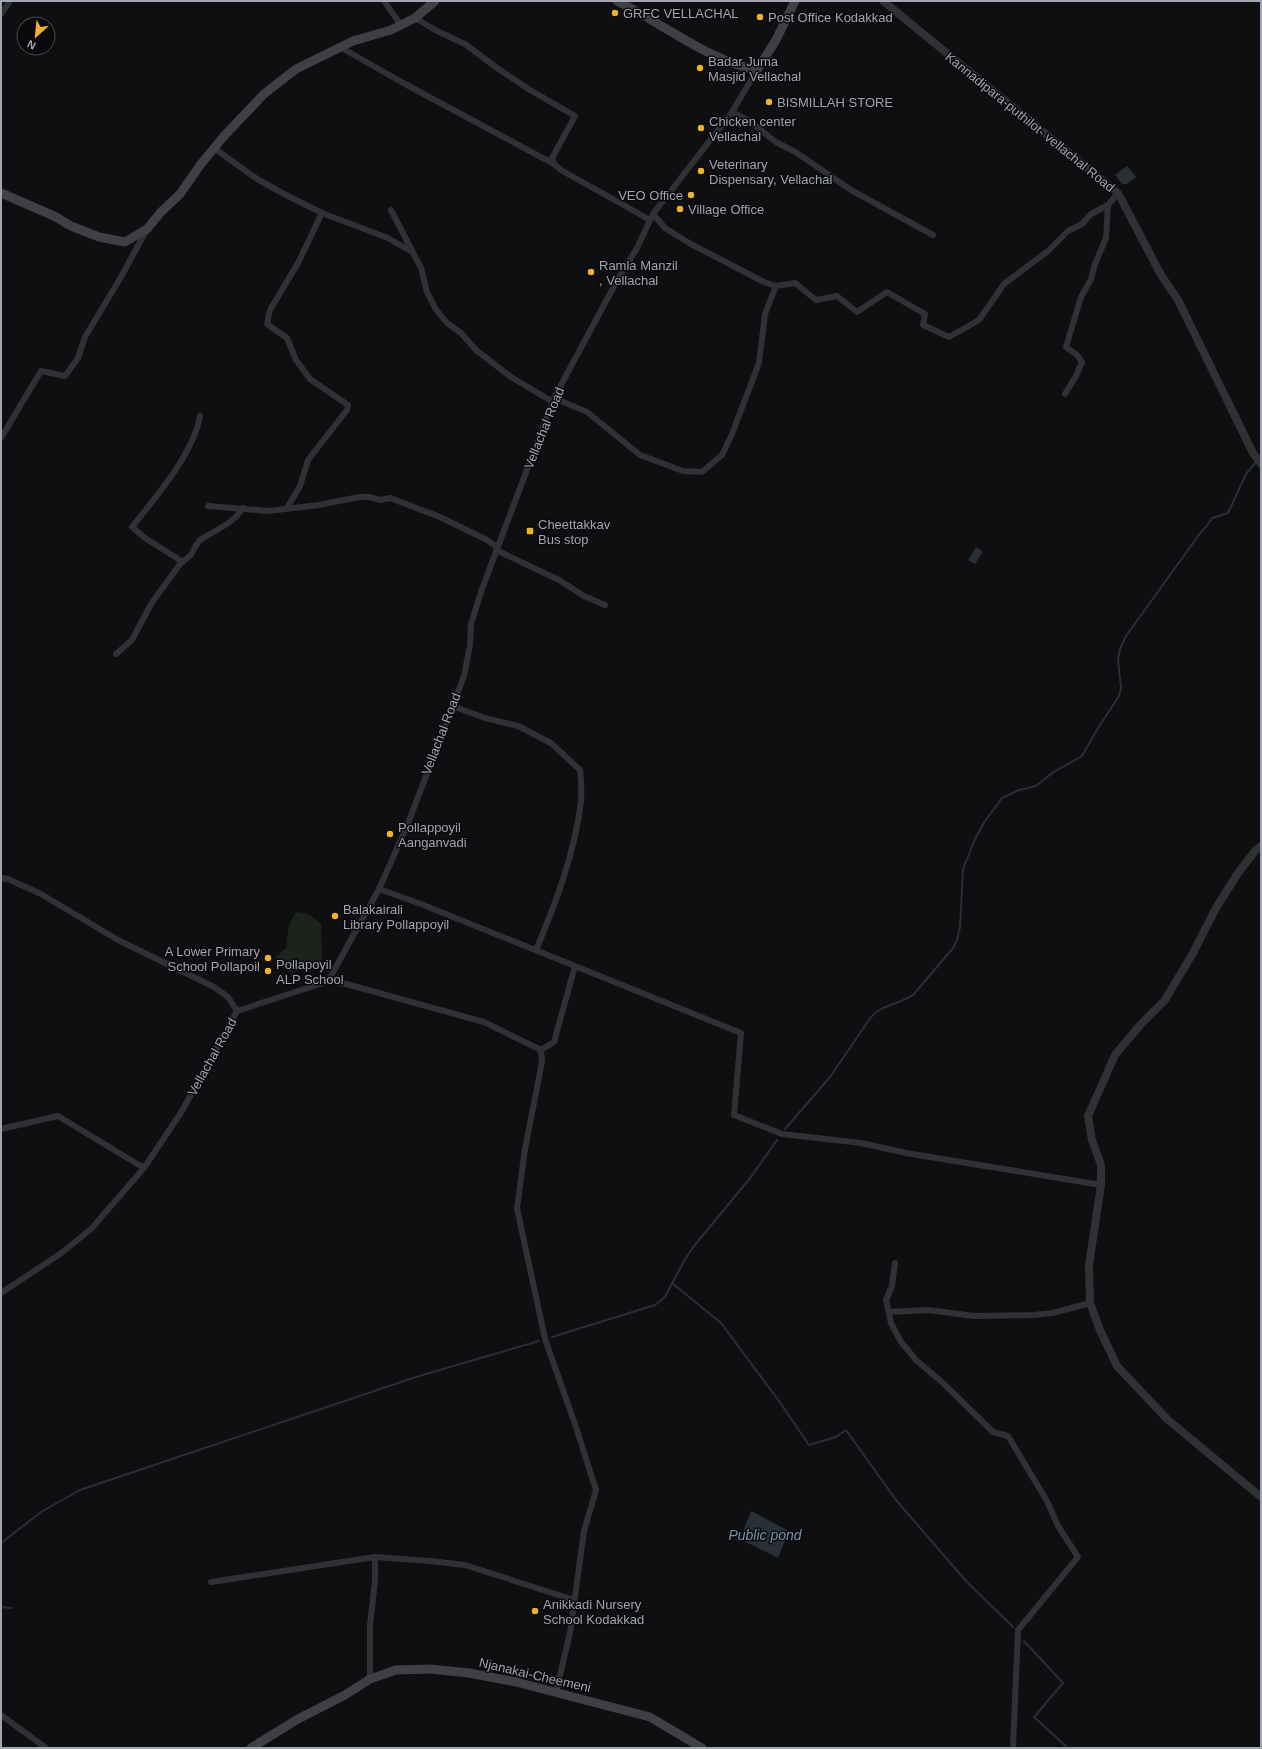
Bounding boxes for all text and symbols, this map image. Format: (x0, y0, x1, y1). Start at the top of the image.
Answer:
place label: GRFC VELLACHAL (623, 6, 739, 21)
marker: GRFC VELLACHAL (610, 8, 620, 18)
place label: Post Office Kodakkad (768, 10, 893, 25)
marker: Post Office Kodakkad (755, 12, 765, 22)
north arrow (16, 16, 56, 56)
text: N (25, 38, 38, 52)
street label: Kannadipara-puthilot- vellachal Road (942, 49, 1118, 195)
place label: Badar Juma Masjid Vellachal (708, 54, 801, 84)
marker: Badar Juma Masjid Vellachal (695, 63, 705, 73)
place label: BISMILLAH STORE (777, 95, 893, 110)
marker: BISMILLAH STORE (764, 97, 774, 107)
place label: Chicken center Vellachal (709, 114, 796, 144)
marker: Chicken center Vellachal (696, 123, 706, 133)
place label: Veterinary Dispensary, Vellachal (709, 157, 832, 187)
marker: Veterinary Dispensary, Vellachal (696, 166, 706, 176)
place label: VEO Office (618, 188, 683, 203)
marker: VEO Office (686, 190, 696, 200)
place label: Village Office (688, 202, 764, 217)
marker: Village Office (675, 204, 685, 214)
place label: Ramla Manzil , Vellachal (599, 258, 678, 288)
marker: Ramla Manzil , Vellachal (586, 267, 596, 277)
street label: Vellachal Road (521, 385, 567, 471)
place label: Cheettakkav Bus stop (538, 517, 611, 547)
marker: Cheettakkav Bus stop (525, 526, 535, 536)
street label: Vellachal Road (418, 691, 464, 777)
place label: Pollappoyil Aanganvadi (398, 820, 467, 850)
marker: Pollappoyil Aanganvadi (385, 829, 395, 839)
place label: Balakairali Library Pollappoyil (343, 902, 449, 932)
marker: Balakairali Library Pollappoyil (330, 911, 340, 921)
place label: A Lower Primary School Pollapoil (165, 944, 260, 974)
marker: A Lower Primary School Pollapoil (263, 953, 273, 963)
place label: Pollapoyil ALP School (276, 957, 344, 987)
marker: Pollapoyil ALP School (263, 966, 273, 976)
street label: Vellachal Road (184, 1015, 240, 1099)
water label: Public pond (728, 1527, 803, 1543)
place label: Anikkadi Nursery School Kodakkad (543, 1597, 644, 1627)
marker: Anikkadi Nursery School Kodakkad (530, 1606, 540, 1616)
street label: Njanakai-Cheemeni (478, 1655, 592, 1695)

